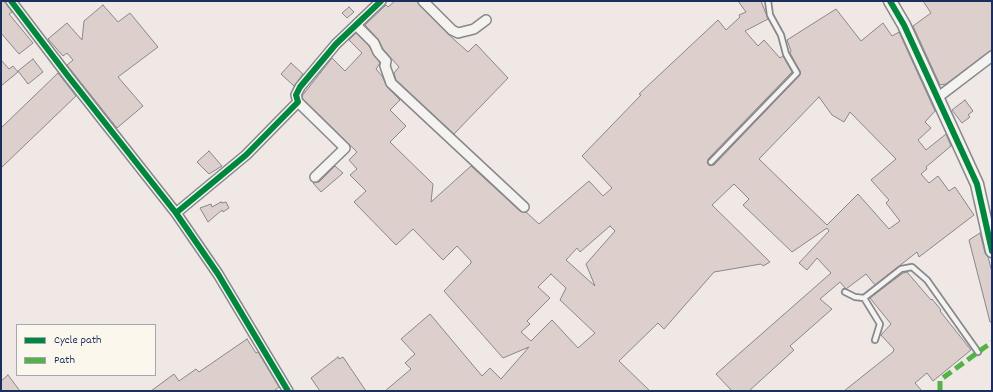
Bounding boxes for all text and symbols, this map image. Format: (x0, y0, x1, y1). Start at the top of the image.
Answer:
legend (16, 324, 156, 376)
text: Cycle path (54, 332, 102, 349)
text: Path (54, 352, 75, 369)

